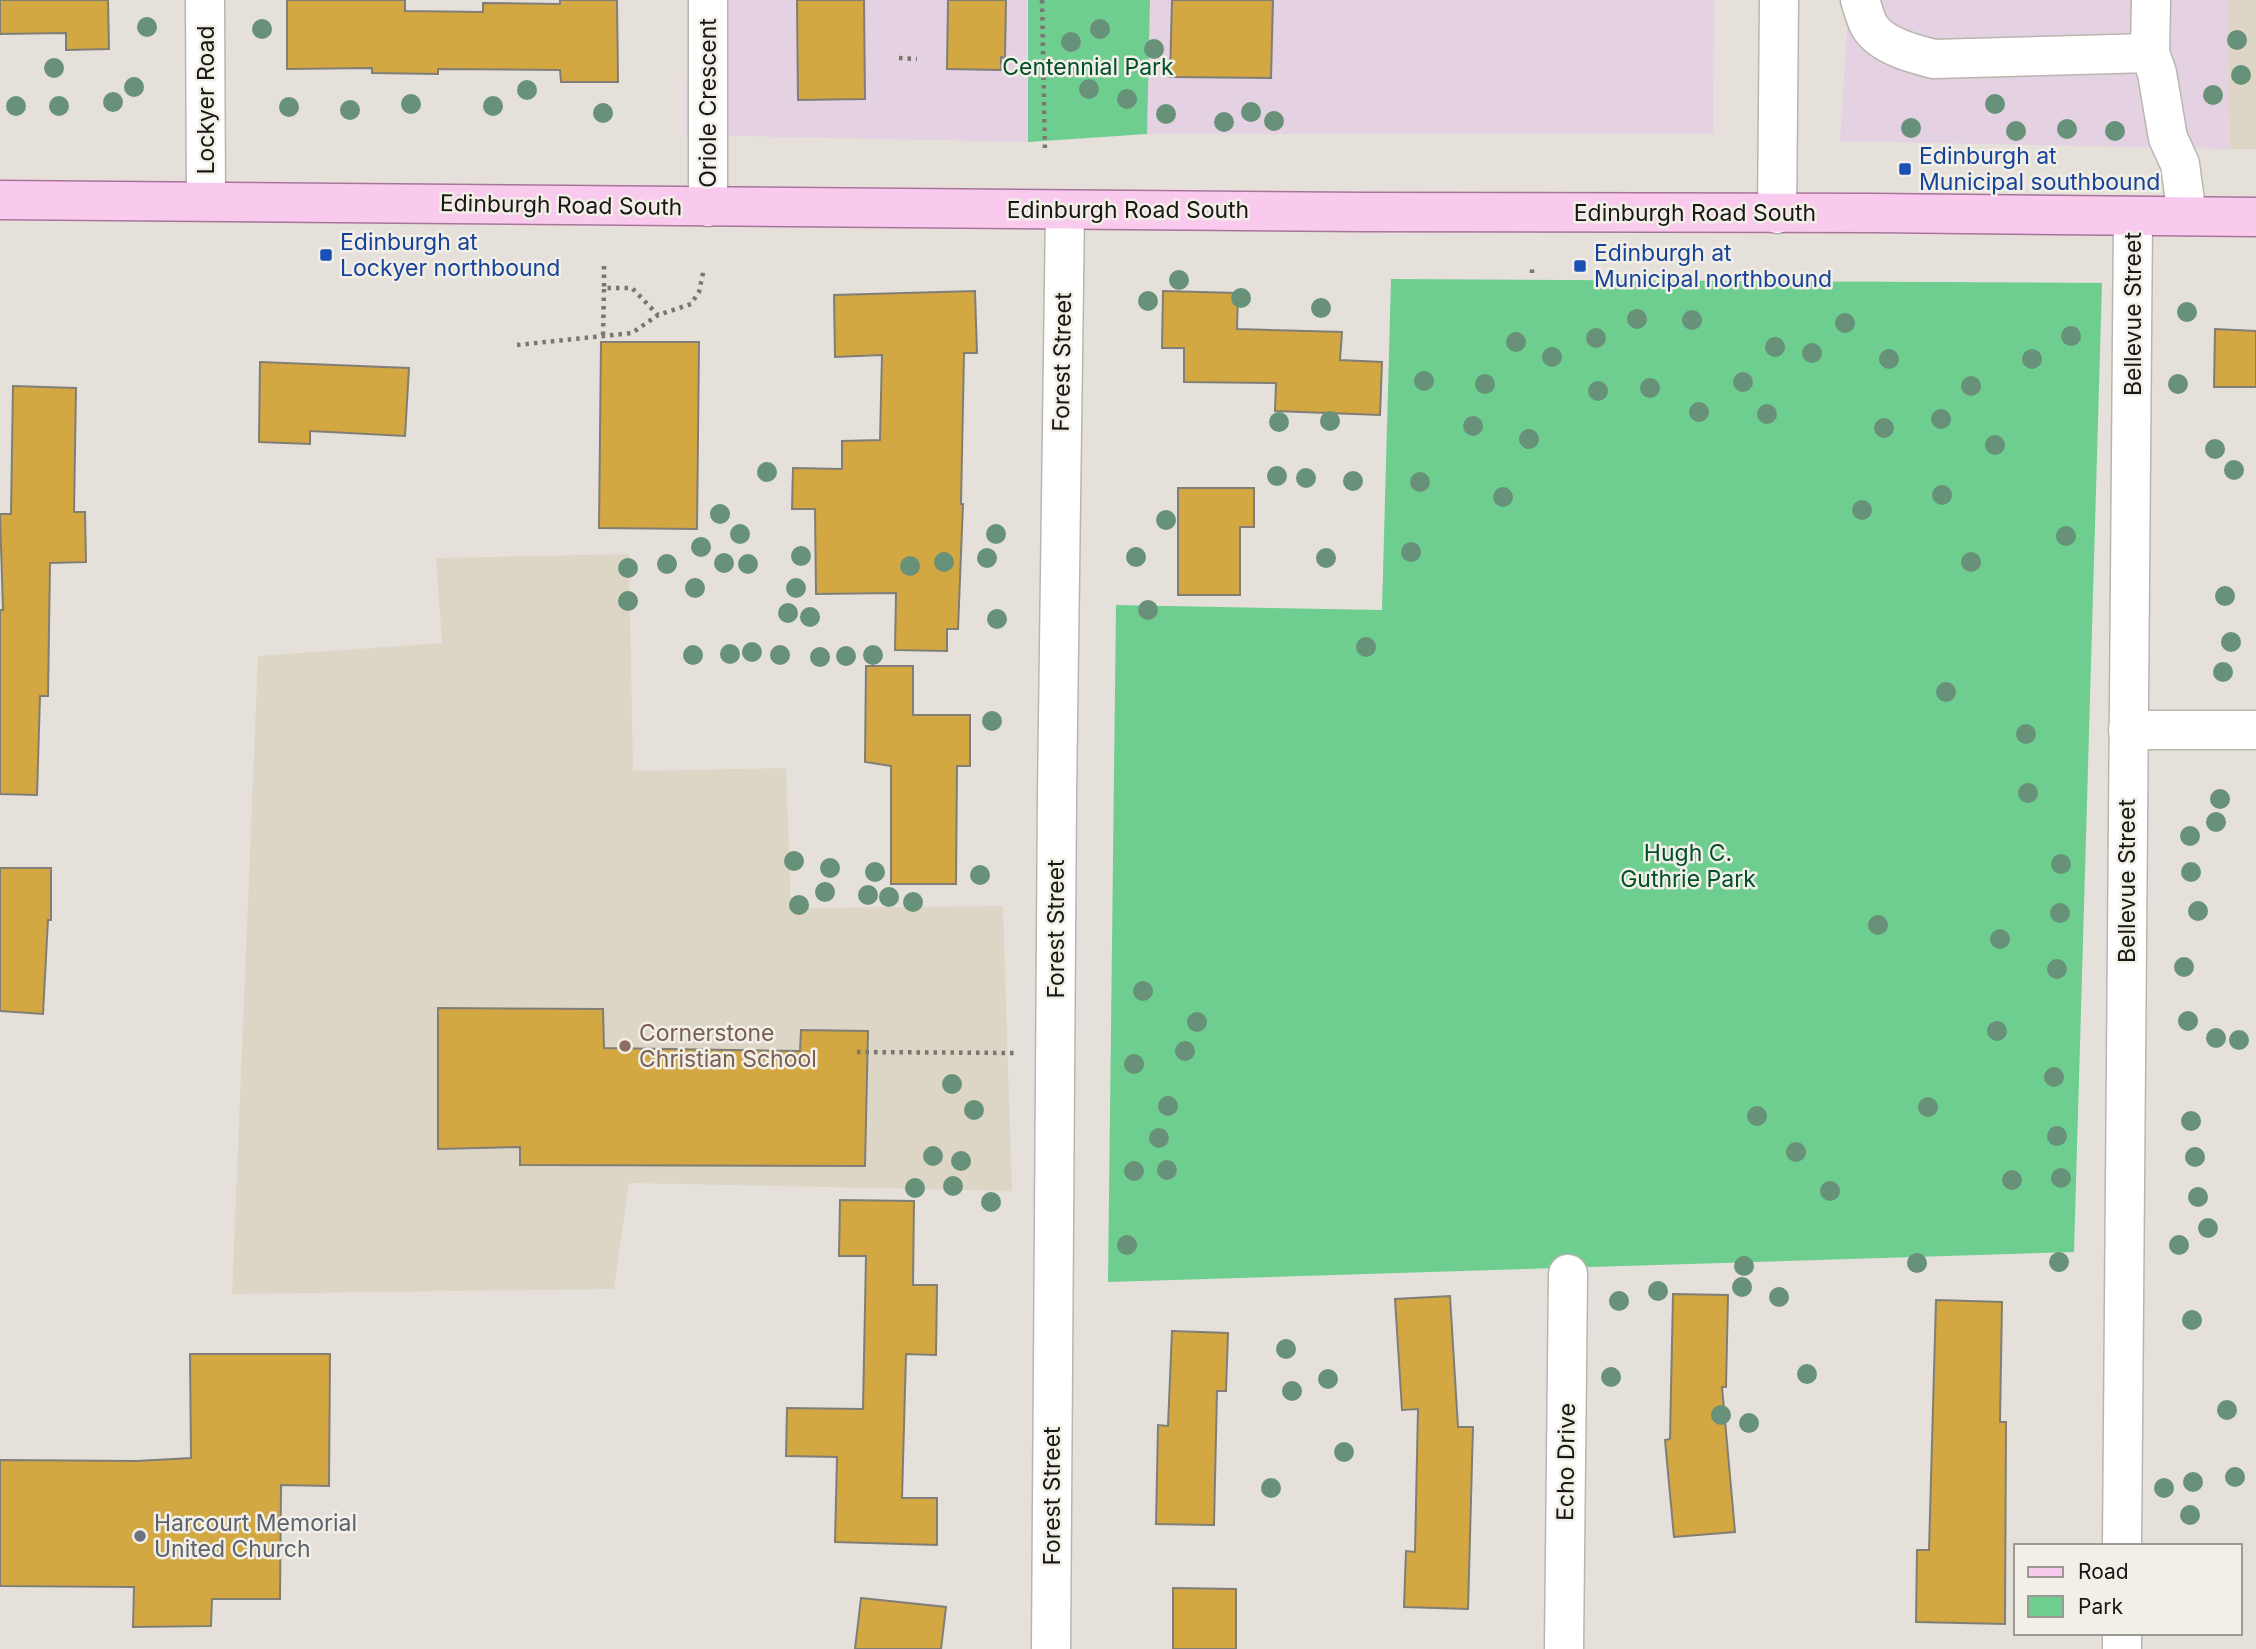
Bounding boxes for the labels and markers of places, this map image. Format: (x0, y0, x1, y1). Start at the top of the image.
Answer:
place label: Edinburgh at Municipal southbound (1919, 142, 2160, 196)
marker: Edinburgh at Municipal southbound (1897, 161, 1913, 177)
place label: Edinburgh at Lockyer northbound (340, 228, 560, 282)
place label: Edinburgh at Municipal northbound (1594, 239, 1832, 293)
marker: Edinburgh at Lockyer northbound (318, 247, 334, 263)
marker: Edinburgh at Municipal northbound (1572, 258, 1588, 274)
place label: Cornerstone Christian School (639, 1019, 817, 1073)
marker: Cornerstone Christian School (617, 1038, 633, 1054)
place label: Harcourt Memorial United Church (154, 1509, 357, 1563)
marker: Harcourt Memorial United Church (132, 1528, 148, 1544)

